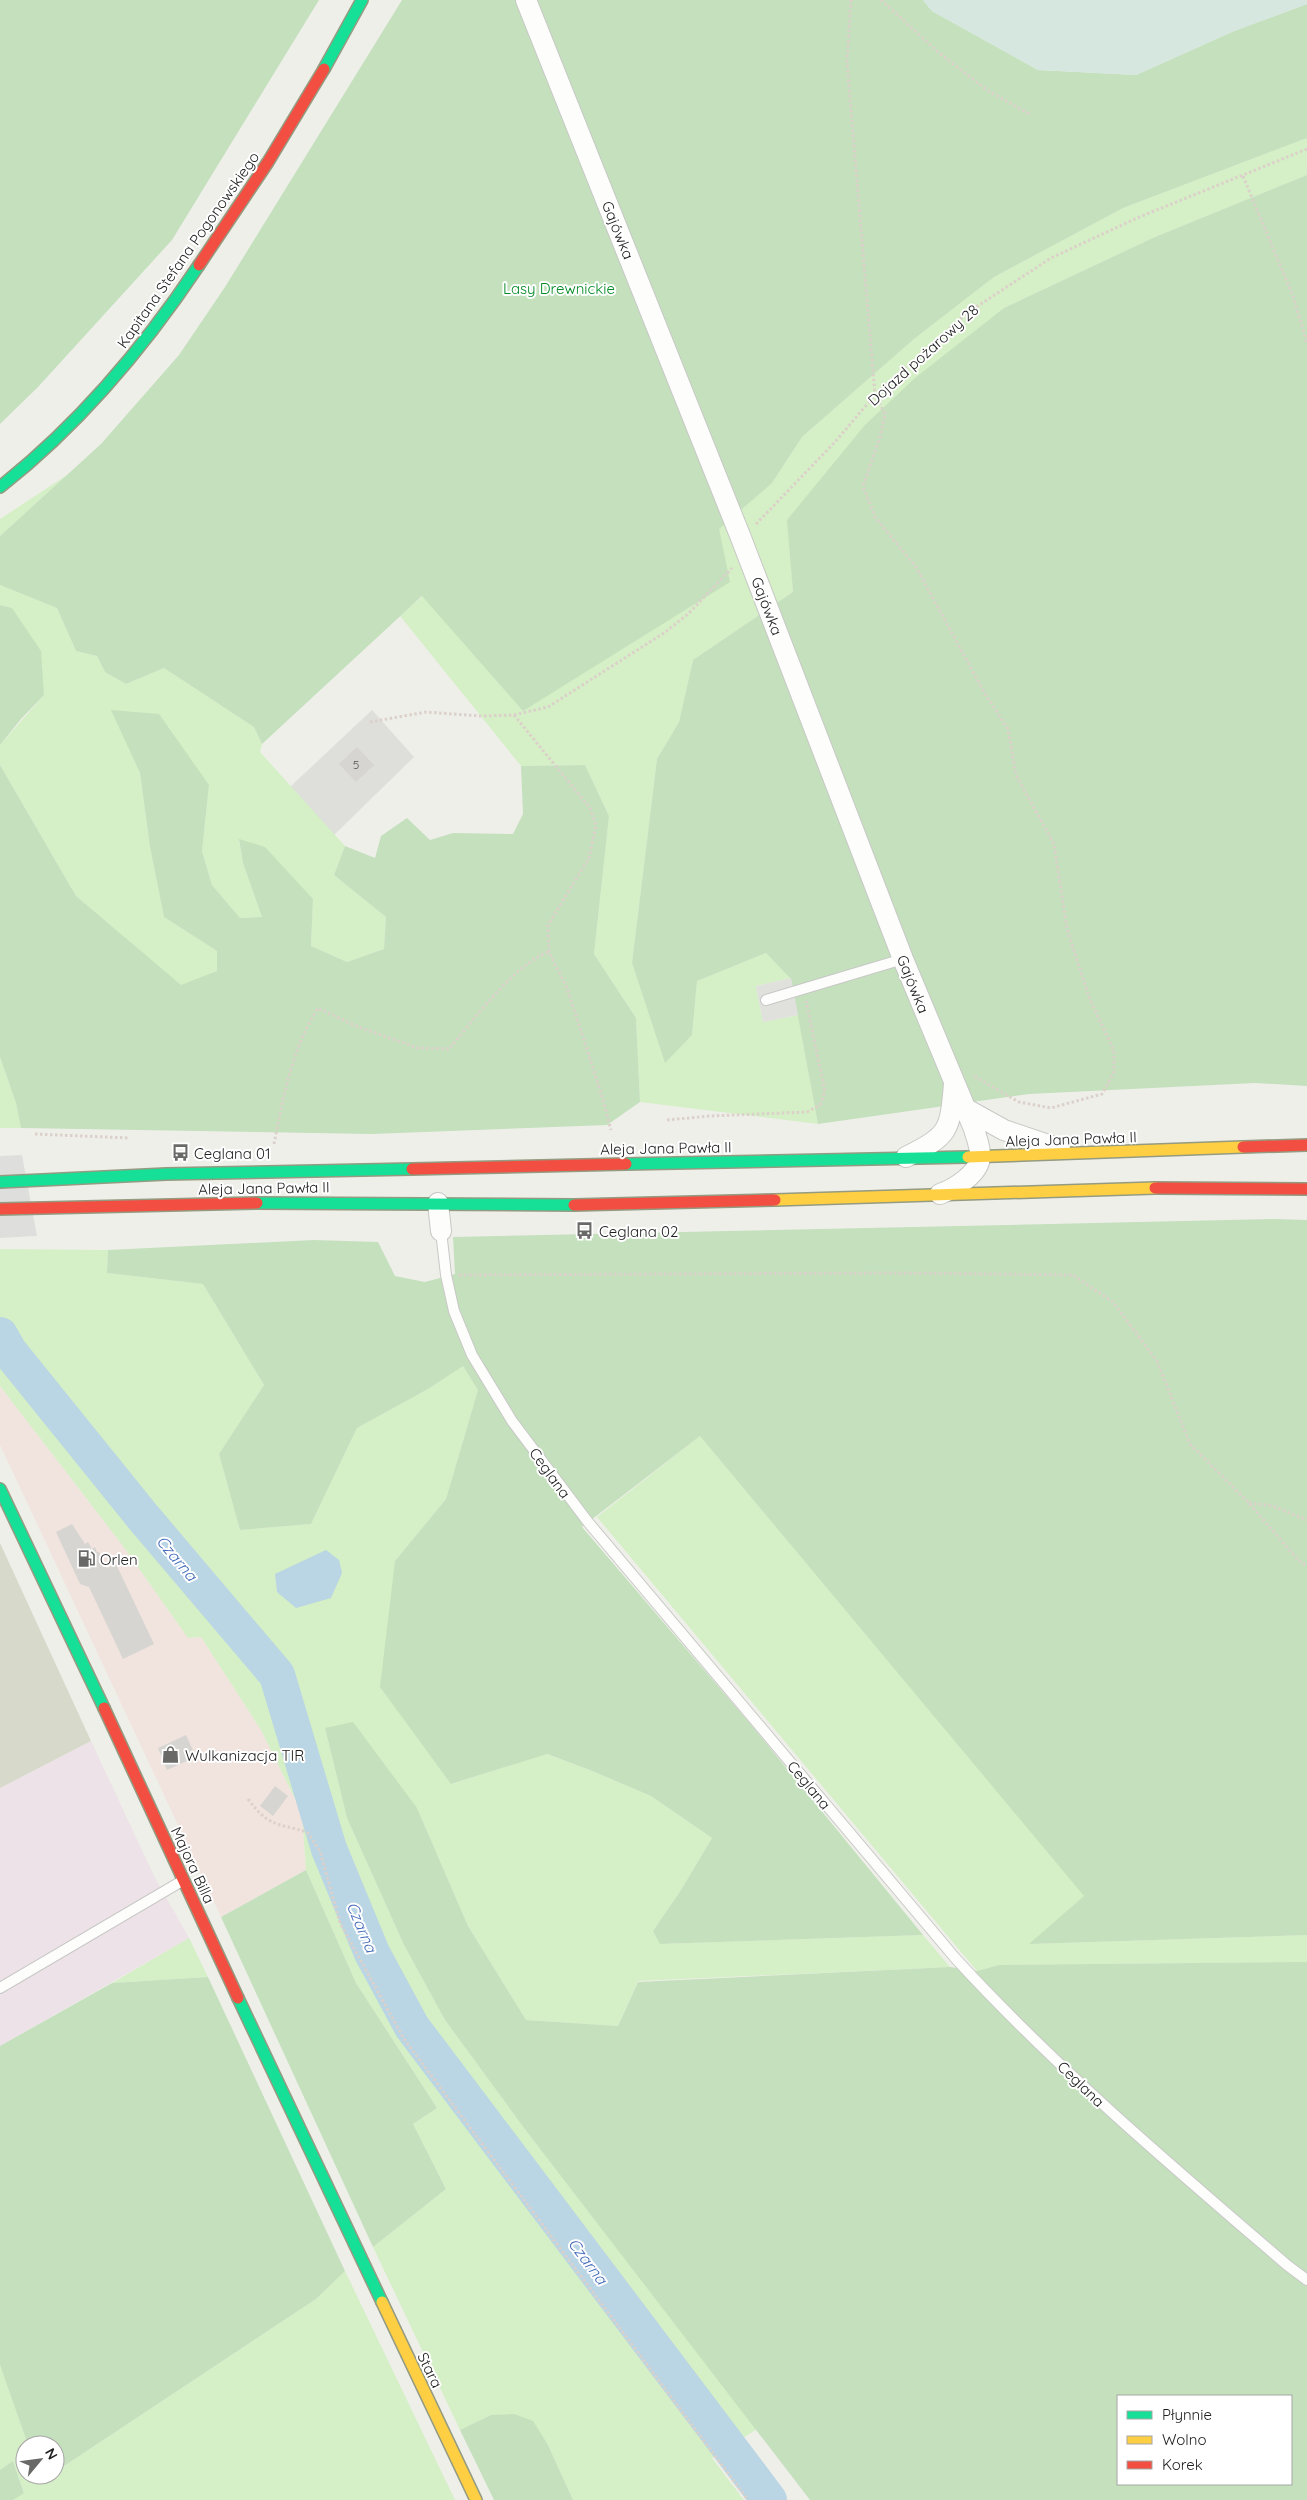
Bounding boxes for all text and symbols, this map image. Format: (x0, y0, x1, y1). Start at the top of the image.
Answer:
street label: Kapitana Stefana Pogonowskiego (113, 148, 263, 352)
street label: Gajówka (598, 198, 638, 262)
park label: Lasy Drewnickie (503, 279, 615, 298)
street label: Dojazd pożarowy 28 (864, 300, 982, 410)
street label: Gajówka (747, 574, 787, 638)
house number: 5 (353, 757, 359, 772)
street label: Gajówka (893, 952, 933, 1016)
street label: Aleja Jana Pawła II (1005, 1127, 1137, 1151)
street label: Aleja Jana Pawła II (600, 1137, 732, 1159)
bus stop icon: Ceglana 01 (170, 1143, 190, 1163)
place label: Ceglana 01 (194, 1144, 270, 1163)
street label: Aleja Jana Pawła II (198, 1177, 330, 1199)
bus stop icon: Ceglana 02 (575, 1221, 595, 1241)
place label: Ceglana 02 (599, 1222, 678, 1241)
street label: Ceglana (525, 1444, 575, 1502)
water label: Czarna (152, 1531, 203, 1586)
fuel station icon: Orlen (76, 1549, 96, 1569)
place label: Orlen (100, 1550, 138, 1569)
shop icon: Wulkanizacja TIR (161, 1745, 181, 1765)
place label: Wulkanizacja TIR (185, 1746, 304, 1765)
street label: Ceglana (783, 1757, 835, 1813)
street label: Majora Billa (167, 1824, 219, 1906)
water label: Czarna (342, 1899, 382, 1956)
street label: Ceglana (1054, 2057, 1108, 2111)
water label: Czarna (564, 2234, 613, 2289)
street label: Stara (413, 2349, 447, 2391)
legend (1117, 2395, 1292, 2485)
text: Płynnie (1162, 2405, 1212, 2424)
text: Wolno (1162, 2430, 1207, 2449)
north arrow (15, 2435, 65, 2485)
text: N (41, 2445, 62, 2463)
text: Korek (1162, 2455, 1203, 2474)

